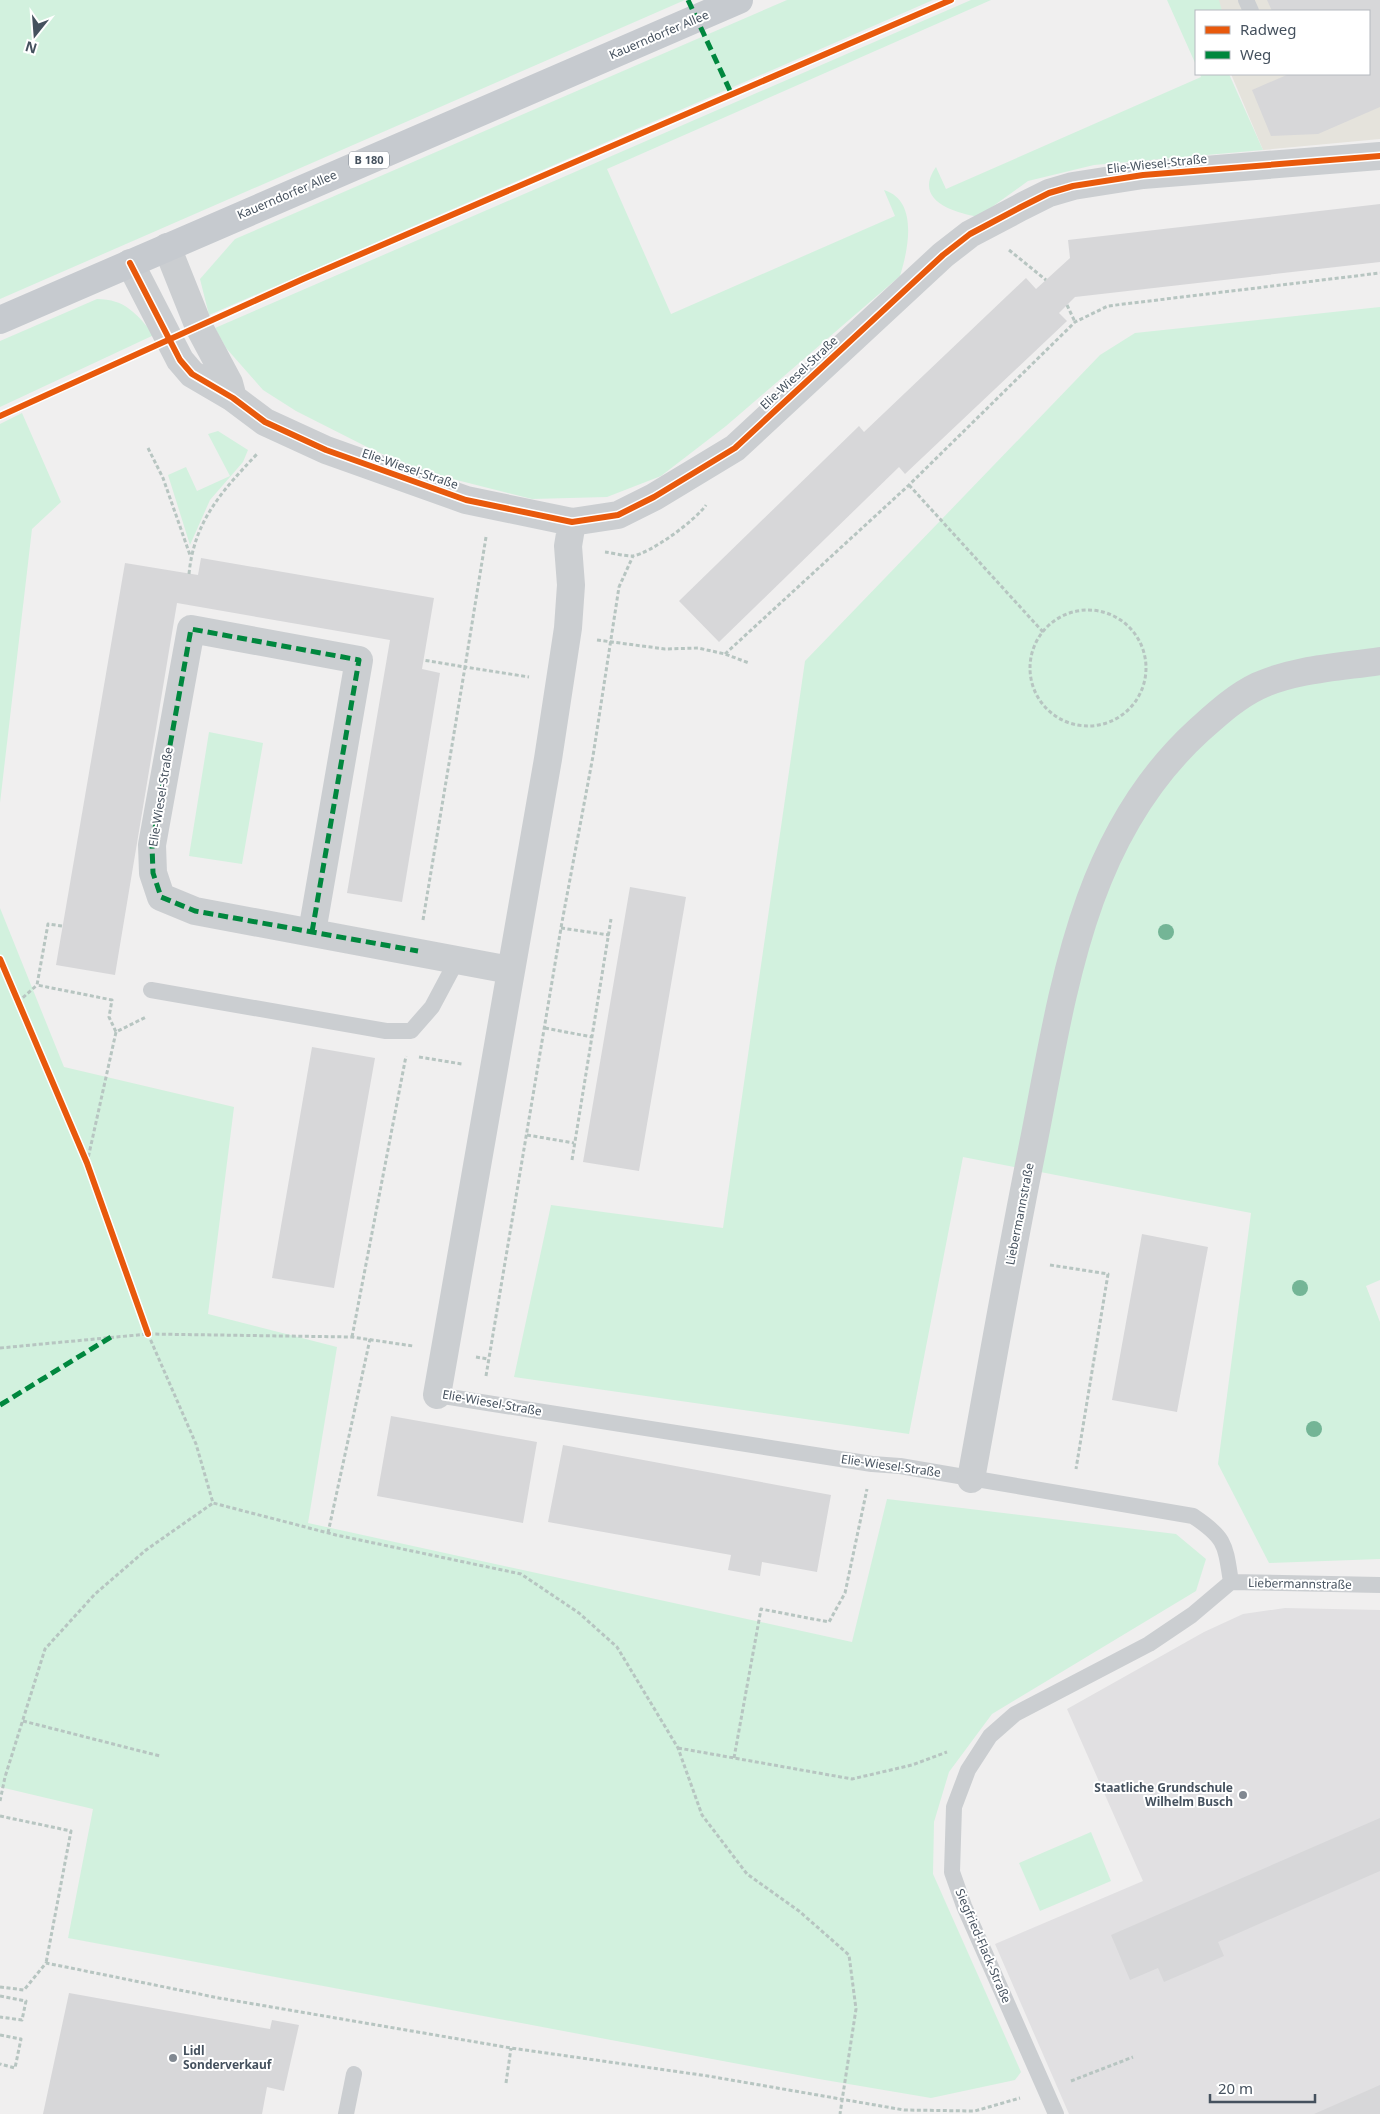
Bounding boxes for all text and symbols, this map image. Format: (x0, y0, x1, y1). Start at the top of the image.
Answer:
street label: Kauerndorfer Allee (606, 6, 711, 63)
north arrow (10, 10, 60, 60)
legend (1195, 10, 1370, 75)
text: Radweg (1240, 19, 1296, 39)
text: N (23, 37, 39, 59)
text: Weg (1240, 44, 1271, 64)
street label: Elie-Wiesel-Straße (1106, 150, 1208, 177)
road number: B 180 (349, 152, 389, 168)
street label: Kauerndorfer Allee (234, 166, 339, 223)
street label: Elie-Wiesel-Straße (756, 332, 841, 413)
street label: Elie-Wiesel-Straße (360, 444, 461, 493)
street label: Elie-Wiesel-Straße (144, 746, 177, 848)
street label: Liebermannstraße (1001, 1161, 1038, 1267)
street label: Elie-Wiesel-Straße (441, 1385, 543, 1420)
street label: Elie-Wiesel-Straße (840, 1450, 942, 1481)
street label: Liebermannstraße (1248, 1574, 1352, 1593)
place label: Staatliche Grundschule Wilhelm Busch (1094, 1779, 1233, 1810)
marker: Staatliche Grundschule Wilhelm Busch (1237, 1789, 1249, 1801)
street label: Siegfried-Flack-Straße (952, 1886, 1015, 2006)
place label: Lidl Sonderverkauf (183, 2042, 273, 2073)
marker: Lidl Sonderverkauf (167, 2052, 179, 2064)
scale bar (1210, 2072, 1315, 2104)
text: 20 m (1218, 2078, 1253, 2098)

